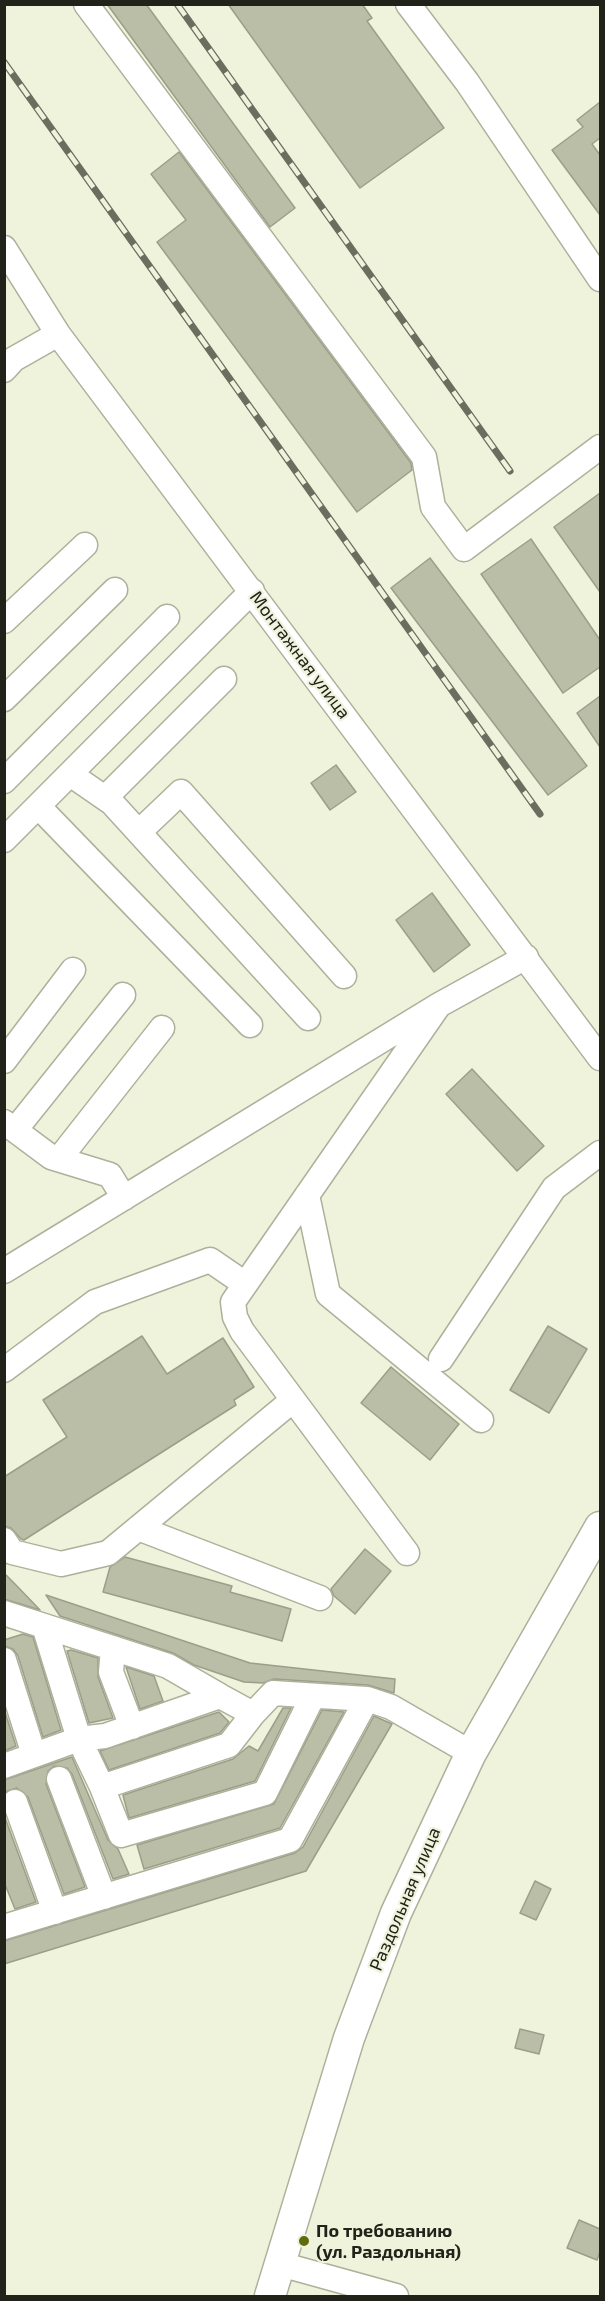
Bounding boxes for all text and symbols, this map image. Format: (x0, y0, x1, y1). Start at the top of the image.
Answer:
street label: Монтажная улица (245, 587, 355, 723)
street label: Раздольная улица (365, 1824, 445, 1974)
place label: По требованию (ул. Раздольная) (316, 2220, 461, 2262)
marker: По требованию (ул. Раздольная) (297, 2234, 311, 2248)

